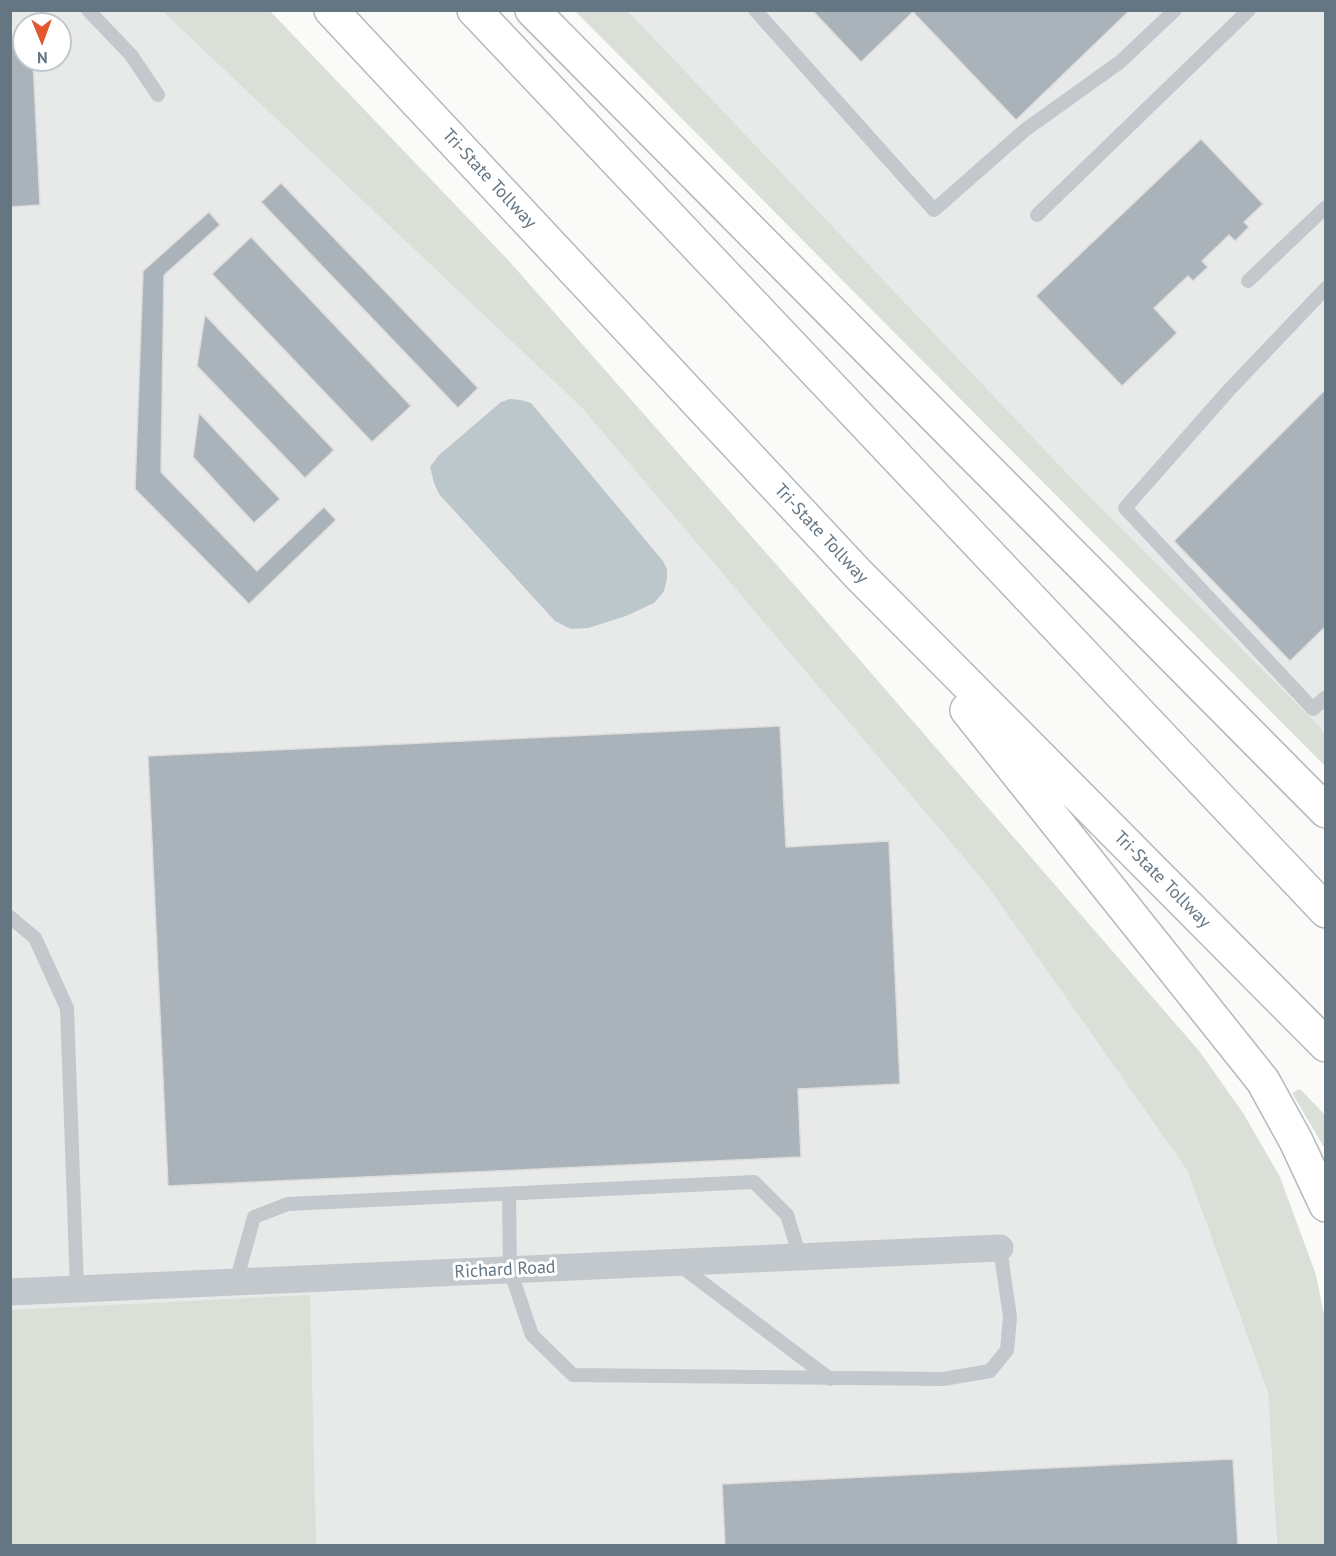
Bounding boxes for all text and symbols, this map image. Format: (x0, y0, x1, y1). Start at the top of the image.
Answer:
north arrow (12, 12, 72, 72)
text: N (37, 48, 48, 68)
street label: Tri-State Tollway (437, 125, 541, 233)
street label: Tri-State Tollway (769, 480, 873, 588)
street label: Tri-State Tollway (1109, 827, 1215, 933)
street label: Richard Road (454, 1257, 556, 1283)

